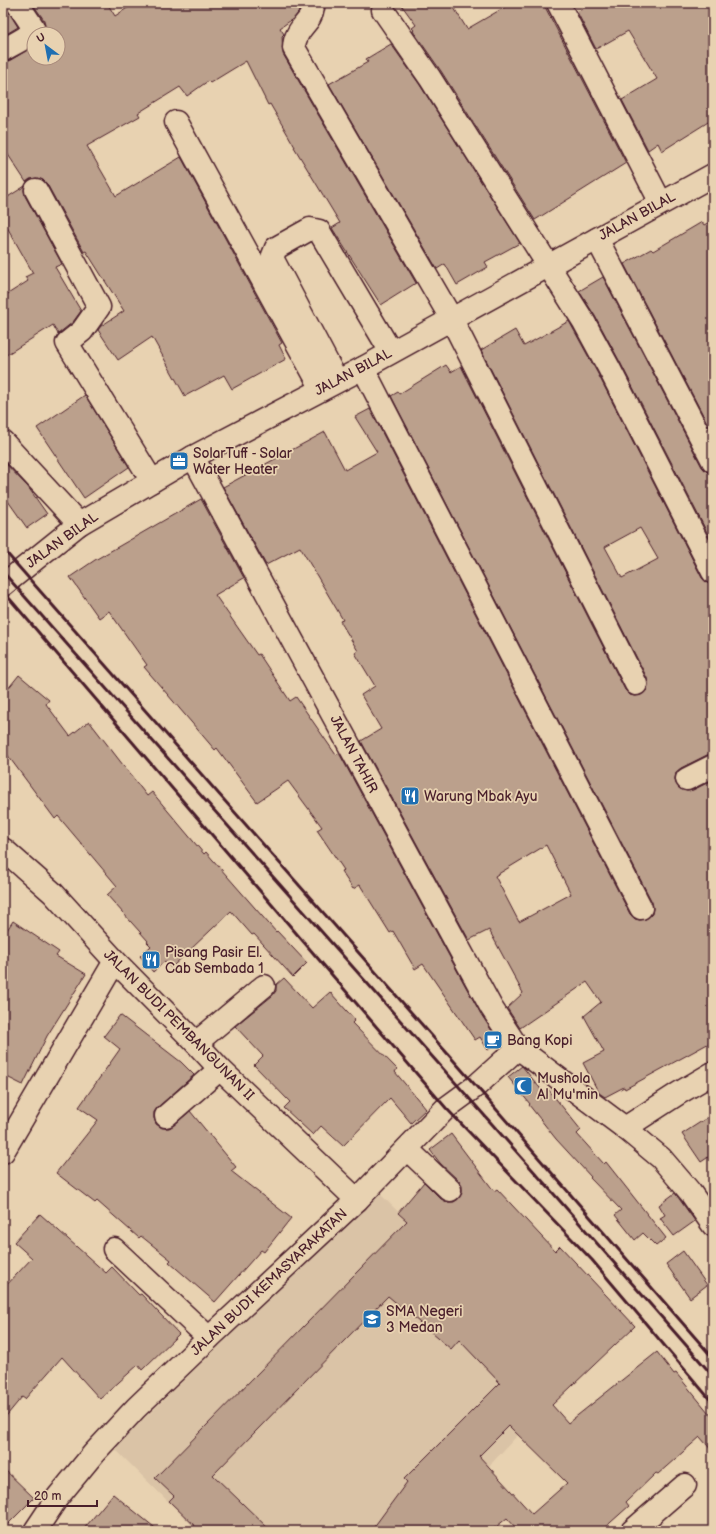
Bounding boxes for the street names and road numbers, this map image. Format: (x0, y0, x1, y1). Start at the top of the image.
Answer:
street label: JALAN BILAL (596, 188, 678, 244)
street label: JALAN BILAL (312, 345, 394, 399)
street label: JALAN BILAL (23, 508, 101, 572)
street label: JALAN TAHIR (326, 712, 382, 796)
street label: JALAN BUDI PEMBANGUNAN II (100, 946, 258, 1104)
street label: JALAN BUDI KEMASYARAKATAN (187, 1205, 351, 1359)

